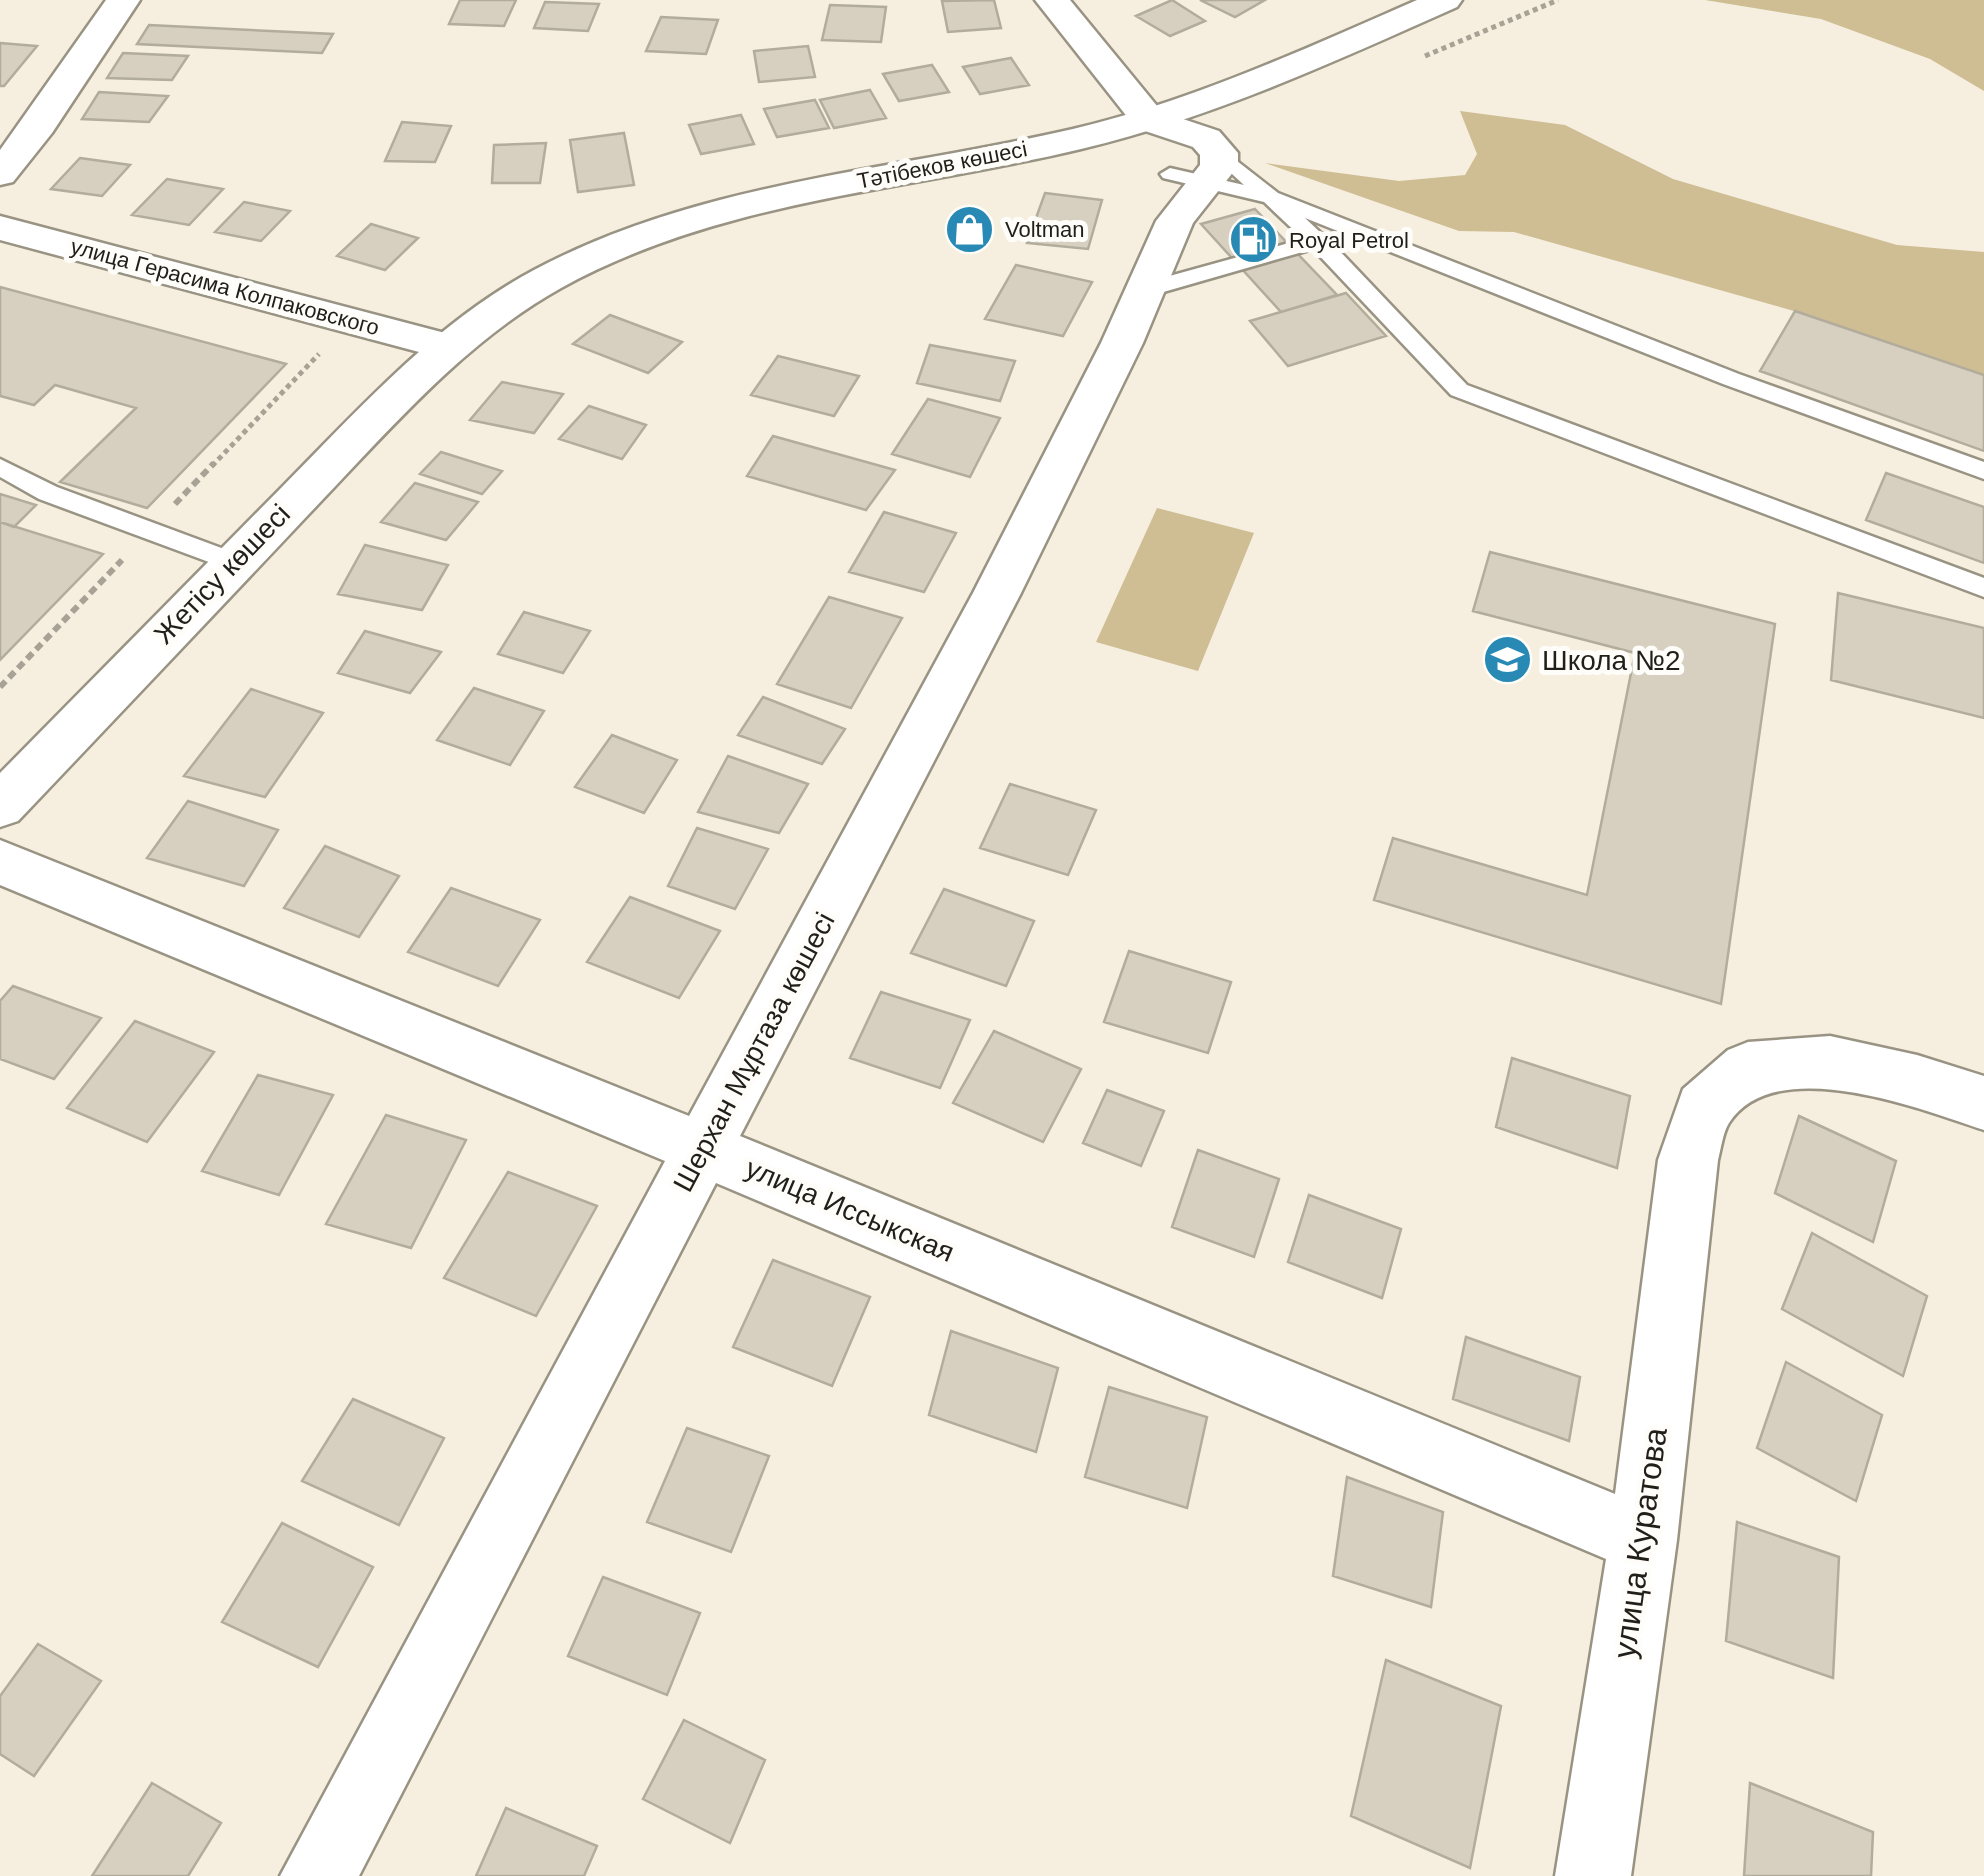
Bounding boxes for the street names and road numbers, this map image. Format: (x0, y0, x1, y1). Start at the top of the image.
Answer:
street label: Тәтібеков көшесі (855, 136, 1029, 194)
street label: улица Герасима Колпаковского (68, 234, 382, 340)
street label: Жетісу көшесі (148, 498, 296, 650)
street label: Шерхан Мұртаза көшесі (667, 907, 841, 1197)
street label: улица Иссыкская (741, 1152, 959, 1268)
street label: улица Куратова (1606, 1425, 1674, 1661)

